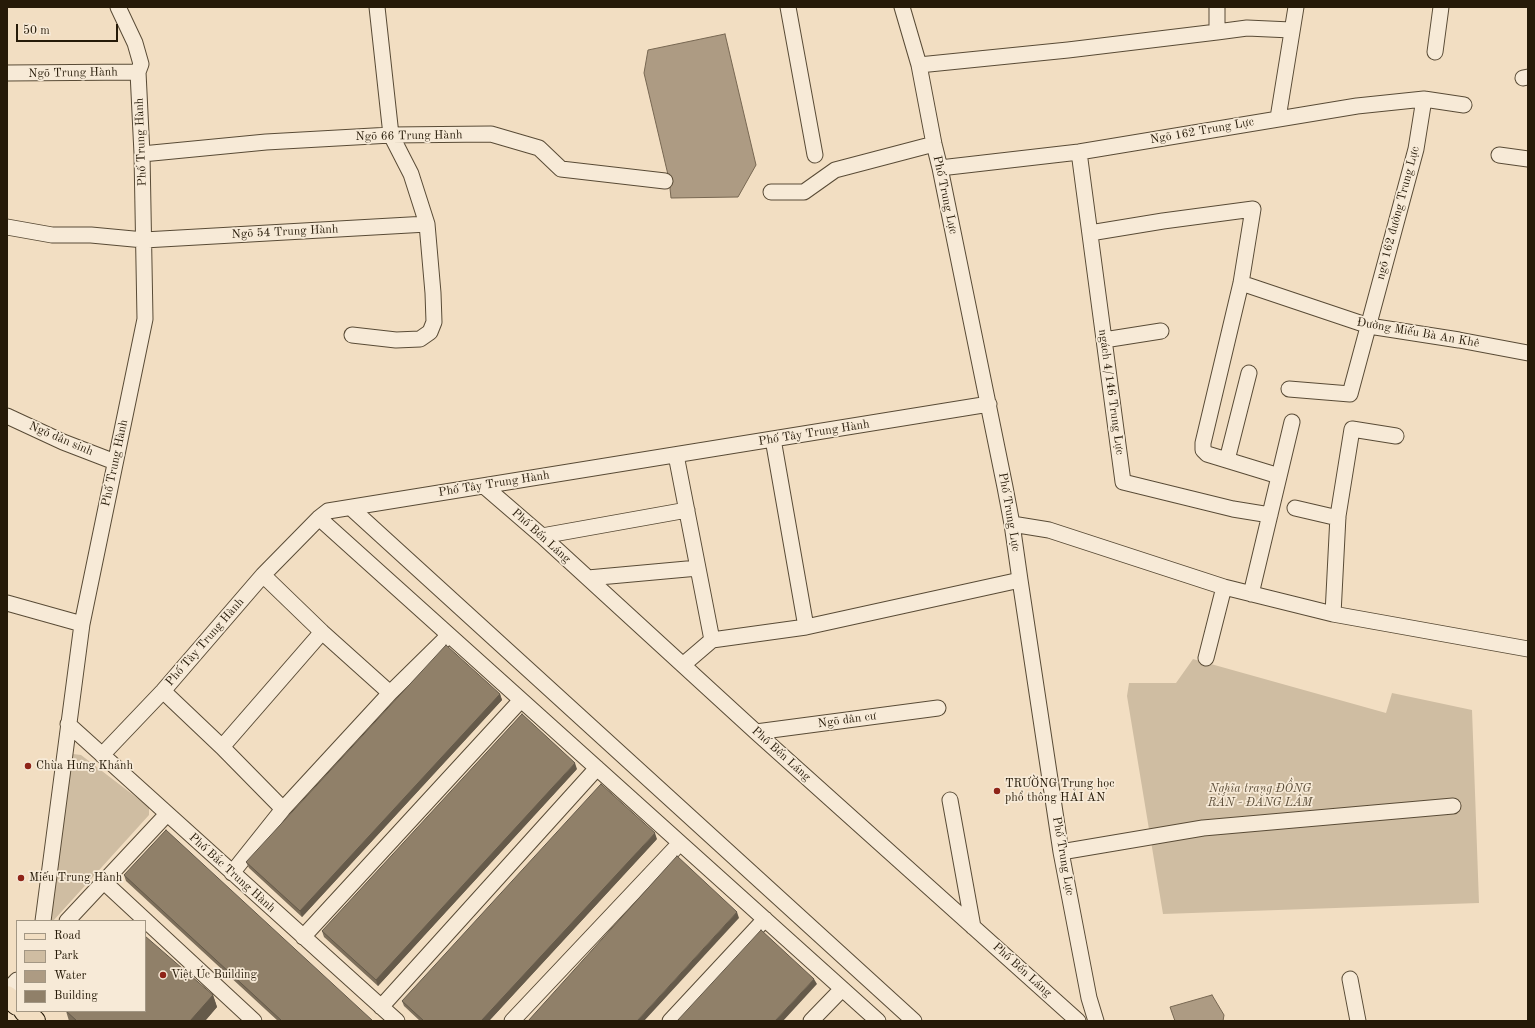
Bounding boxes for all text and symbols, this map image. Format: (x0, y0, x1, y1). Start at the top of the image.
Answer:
scale bar (18, 16, 120, 42)
text: 50 m (23, 25, 50, 37)
street label: Ngõ Trung Hành (28, 65, 118, 81)
street label: Phố Trung Hành (132, 97, 150, 187)
street label: Ngõ 162 Trung Lực (1149, 115, 1255, 147)
street label: Ngõ 66 Trung Hành (355, 128, 463, 144)
street label: ngõ 162 đường Trung Lực (1373, 145, 1423, 281)
street label: Phố Trung Lực (930, 154, 960, 236)
street label: Ngõ 54 Trung Hành (231, 222, 339, 242)
street label: Đường Miếu Bà An Khê (1356, 315, 1480, 351)
street label: ngách 4/146 Trung Lực (1095, 328, 1127, 456)
street label: Phố Tây Trung Hành (757, 417, 871, 449)
street label: Phố Trung Hành (99, 418, 131, 508)
street label: Ngõ dân sinh (27, 419, 95, 459)
street label: Phố Tây Trung Hành (437, 468, 551, 500)
street label: Phố Trung Lực (995, 471, 1023, 553)
street label: Phố Bến Láng (508, 506, 574, 566)
street label: Phố Tây Trung Hành (163, 595, 247, 689)
street label: Ngõ dân cư (817, 709, 877, 731)
street label: Phố Bến Láng (748, 724, 814, 784)
place label: Chùa Hưng Khánh (36, 759, 133, 773)
marker: Chùa Hưng Khánh (23, 761, 33, 771)
place label: TRƯỜNG Trung học phổ thông HẢI AN (1005, 777, 1114, 805)
park label: Nghĩa trang ĐỒNG RẮN - ĐẰNG LÂM (1208, 782, 1312, 810)
marker: TRƯỜNG Trung học phổ thông HẢI AN (992, 786, 1002, 796)
street label: Phố Trung Lực (1049, 815, 1077, 897)
street label: Phố Bắc Trung Hành (186, 830, 278, 916)
place label: Miếu Trung Hành (29, 871, 122, 885)
marker: Miếu Trung Hành (16, 873, 26, 883)
legend (16, 920, 146, 1012)
text: Road (54, 930, 81, 942)
street label: Phố Bến Láng (989, 940, 1055, 1000)
text: Park (54, 950, 79, 962)
place label: Việt Úc Building (171, 968, 257, 982)
text: Water (54, 970, 86, 982)
marker: Việt Úc Building (158, 970, 168, 980)
text: Building (54, 990, 98, 1002)

